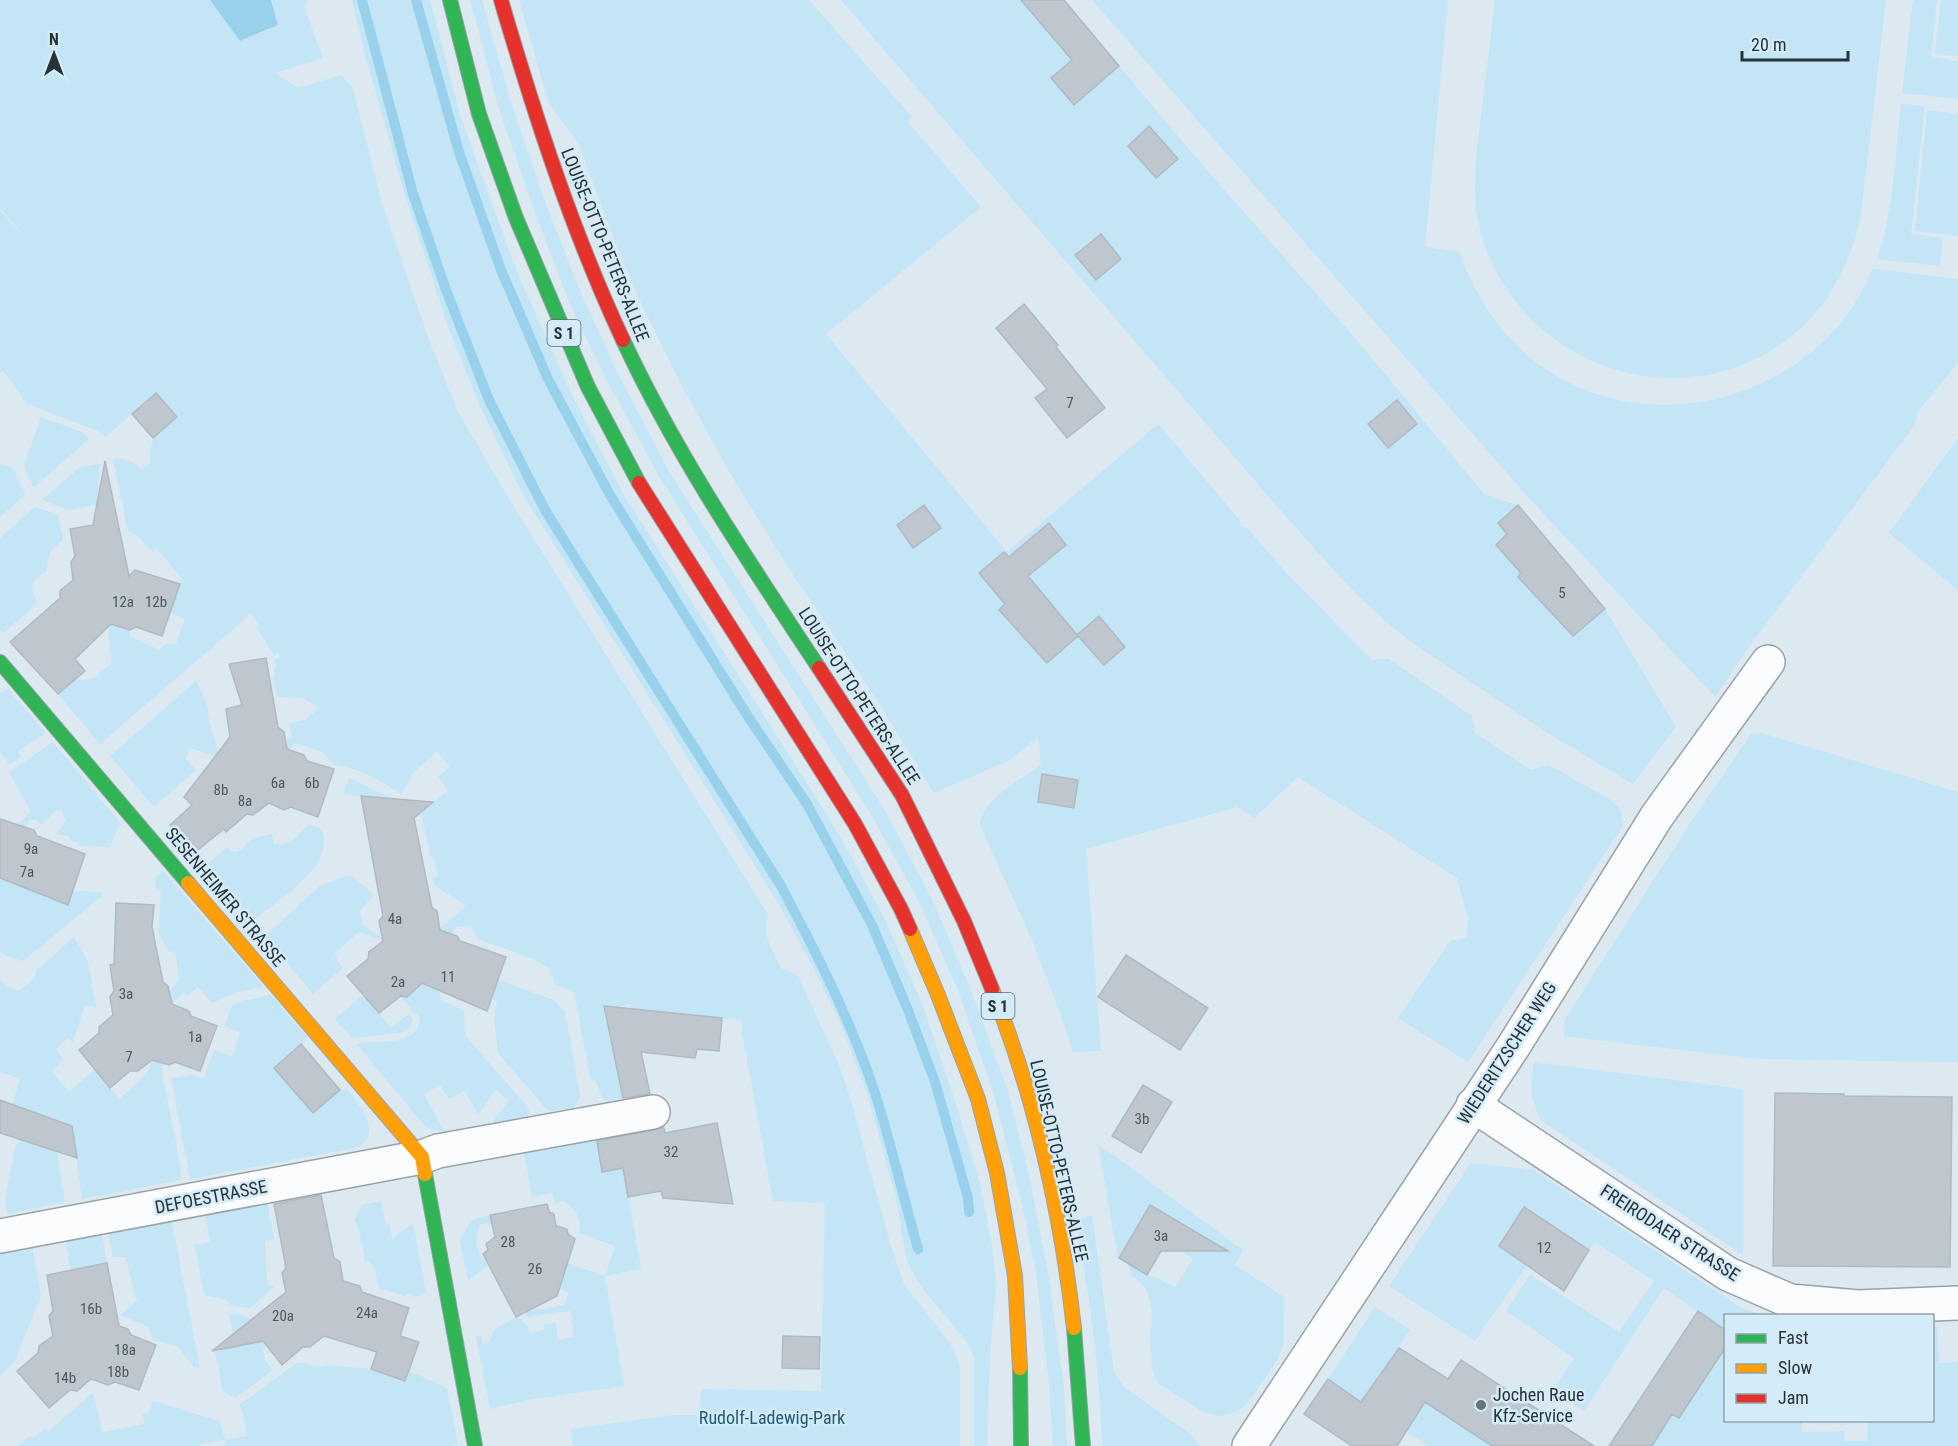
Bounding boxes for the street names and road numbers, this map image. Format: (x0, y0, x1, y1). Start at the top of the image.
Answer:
street label: LOUISE-OTTO-PETERS-ALLEE (557, 145, 654, 345)
road number: S 1 (548, 320, 580, 346)
street label: LOUISE-OTTO-PETERS-ALLEE (794, 603, 925, 788)
street label: SESENHEIMER STRASSE (161, 823, 290, 970)
street label: WIEDERITZSCHER WEG (1453, 978, 1560, 1128)
road number: S 1 (982, 993, 1014, 1019)
street label: LOUISE-OTTO-PETERS-ALLEE (1026, 1058, 1093, 1264)
street label: DEFOESTRASSE (153, 1175, 269, 1218)
street label: FREIRODAER STRASSE (1597, 1180, 1744, 1285)

